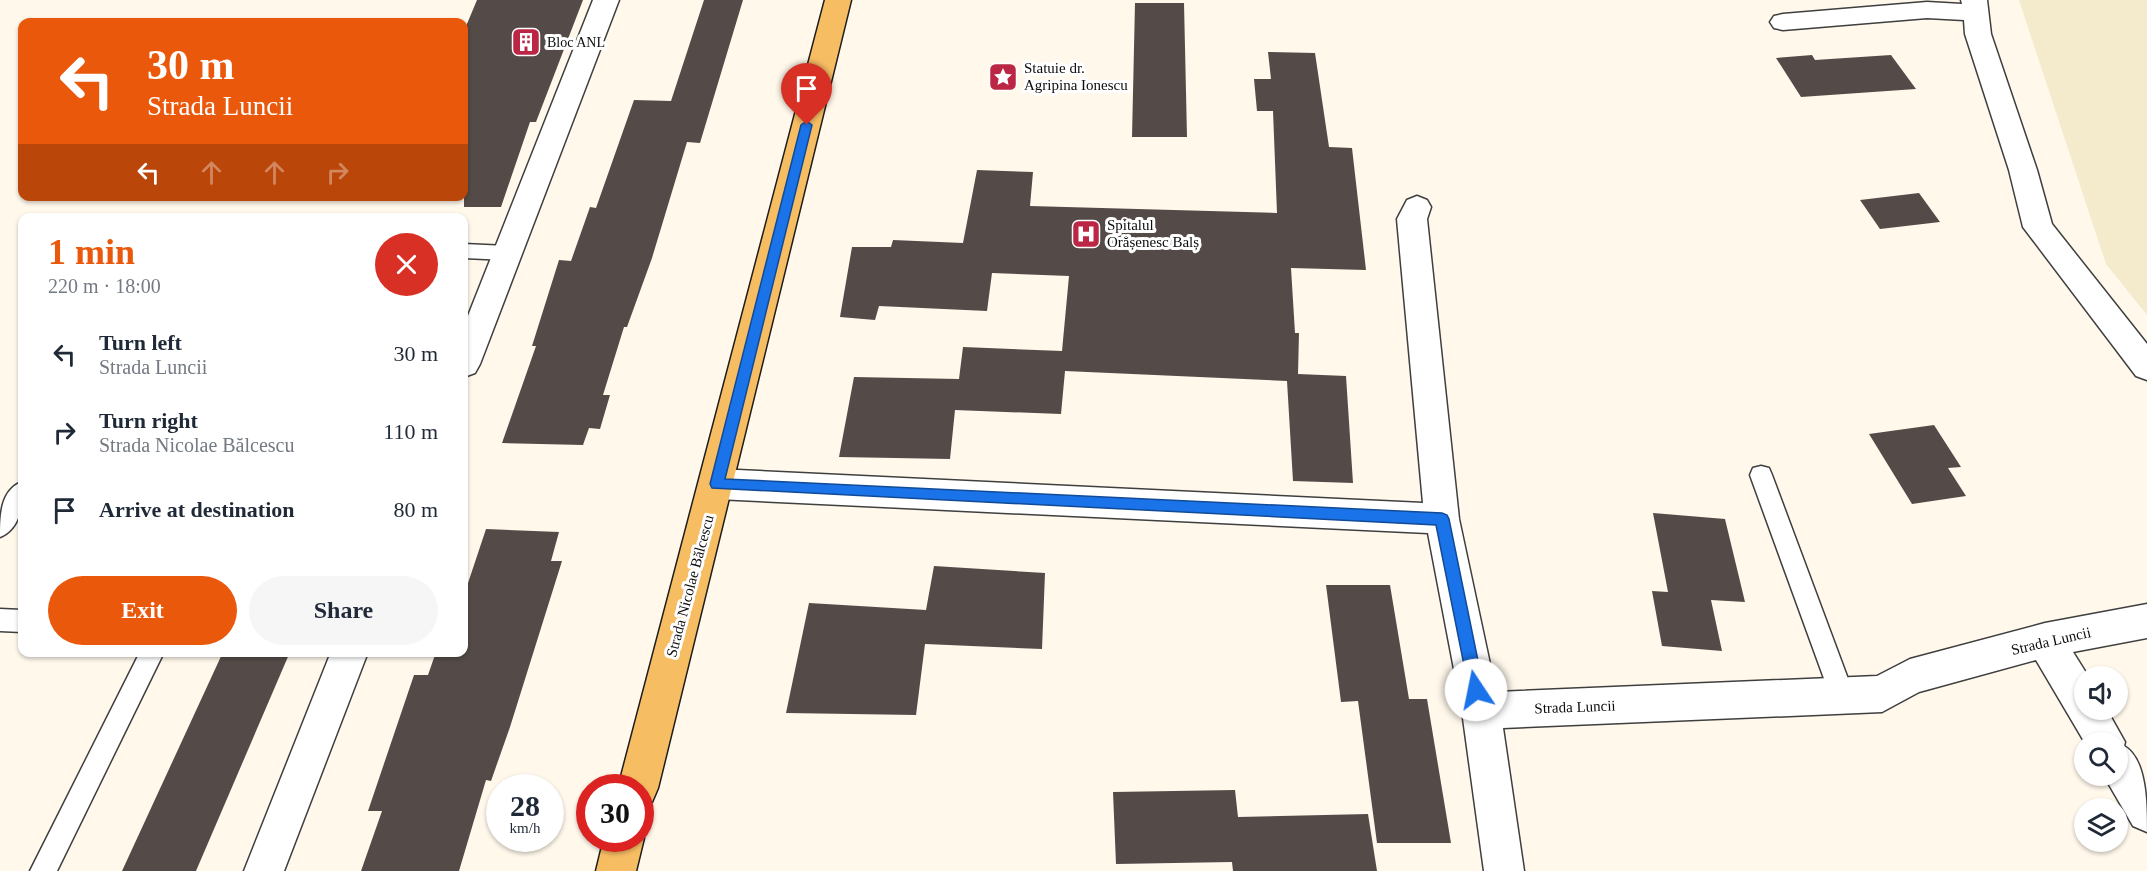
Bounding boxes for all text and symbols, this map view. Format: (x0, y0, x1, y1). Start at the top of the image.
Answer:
building icon: Bloc ANL (510, 26, 542, 58)
place label: Bloc ANL (547, 35, 605, 50)
icon: left (48, 42, 126, 120)
text: 30 m (147, 42, 235, 88)
place label: Statuie dr. Agripina Ionescu (1024, 60, 1128, 93)
place icon: Statuie dr. Agripina Ionescu (987, 61, 1019, 93)
pin (781, 63, 832, 125)
icon: arrive (790, 72, 823, 105)
text: Strada Luncii (147, 91, 293, 121)
icon: left (132, 156, 165, 189)
icon: ahead (195, 156, 228, 189)
icon: ahead (258, 156, 291, 189)
icon: right (321, 156, 354, 189)
place label: Spitalul Orășenesc Balș (1107, 217, 1199, 251)
hospital icon: Spitalul Orășenesc Balș (1070, 218, 1102, 250)
text: 1 min (48, 232, 135, 272)
button: close (375, 233, 438, 296)
text: 220 m · 18:00 (48, 275, 161, 297)
text: Turn left (99, 330, 182, 355)
icon: left (48, 338, 81, 371)
text: 30 m (393, 341, 438, 366)
text: Strada Luncii (99, 356, 207, 378)
text: Turn right (99, 408, 198, 433)
icon: right (48, 416, 81, 449)
text: 110 m (383, 419, 438, 444)
text: Strada Nicolae Bălcescu (99, 434, 294, 456)
icon: arrive (48, 494, 81, 527)
text: Arrive at destination (99, 497, 295, 522)
text: 80 m (393, 497, 438, 522)
street label: Strada Nicolae Bălcescu (663, 513, 717, 659)
button: Exit (48, 576, 237, 645)
button: Share (249, 576, 438, 645)
street label: Strada Luncii (2010, 624, 2092, 658)
position arrow (1444, 658, 1508, 722)
map controls (2074, 666, 2128, 852)
button: sound (2074, 666, 2128, 720)
street label: Strada Luncii (1534, 698, 1616, 716)
button: search (2074, 732, 2128, 786)
speed limit sign: 30 (576, 774, 654, 852)
text: 28 (510, 789, 540, 822)
button: layers (2074, 798, 2128, 852)
text: km/h (510, 820, 540, 836)

